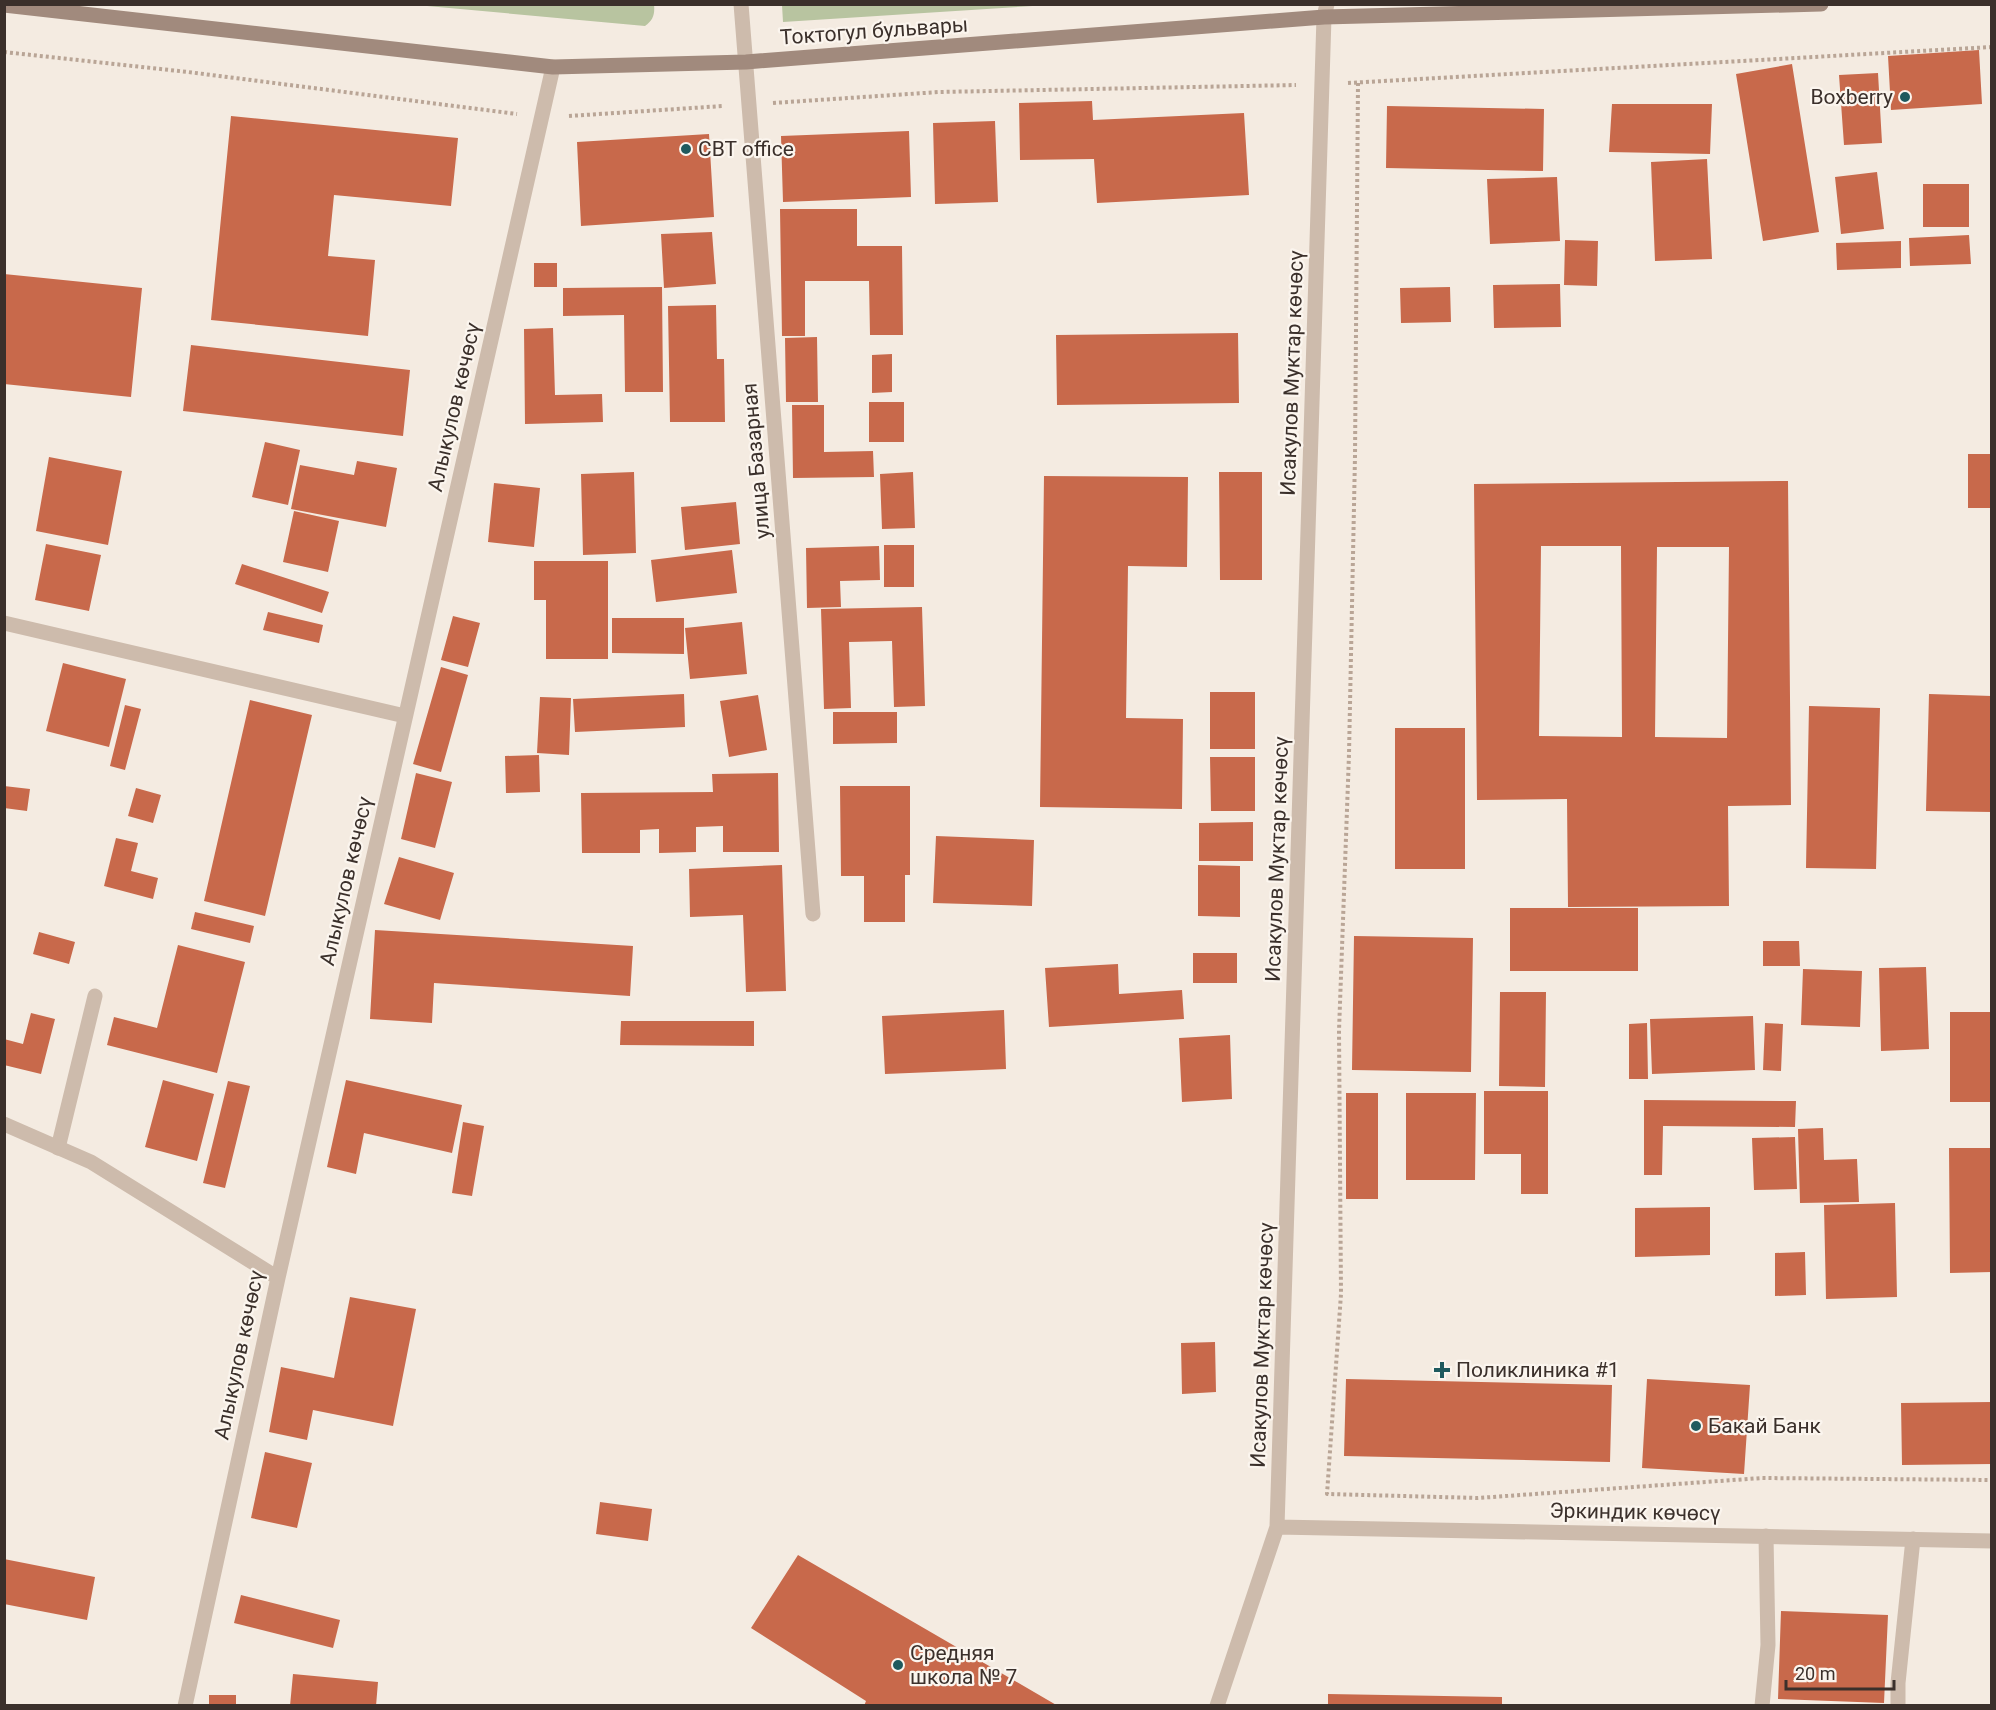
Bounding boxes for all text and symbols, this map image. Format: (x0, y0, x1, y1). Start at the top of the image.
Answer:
street label: Токтогул бульвары (779, 12, 969, 50)
place label: Boxberry (1810, 85, 1893, 109)
marker: Boxberry (1898, 90, 1912, 104)
place label: CBT office (698, 137, 794, 161)
marker: CBT office (679, 142, 693, 156)
street label: Исакулов Муктар көчөсү (1276, 249, 1308, 496)
street label: Алыкулов көчөсү (423, 320, 485, 494)
street label: улица Базарная (737, 382, 775, 540)
street label: Исакулов Муктар көчөсү (1261, 735, 1293, 982)
street label: Алыкулов көчөсү (315, 794, 377, 968)
street label: Исакулов Муктар көчөсү (1246, 1221, 1278, 1468)
street label: Алыкулов көчөсү (209, 1268, 269, 1442)
place label: Поликлиника #1 (1456, 1358, 1620, 1382)
marker: Поликлиника #1 (1433, 1361, 1451, 1379)
place label: Бакай Банк (1708, 1414, 1822, 1438)
marker: Бакай Банк (1689, 1419, 1703, 1433)
street label: Эркиндик көчөсү (1549, 1499, 1721, 1525)
place label: Средняя школа № 7 (910, 1641, 1017, 1689)
scale bar (1786, 1653, 1894, 1691)
marker: Средняя школа № 7 (891, 1658, 905, 1672)
text: 20 m (1795, 1663, 1835, 1684)

